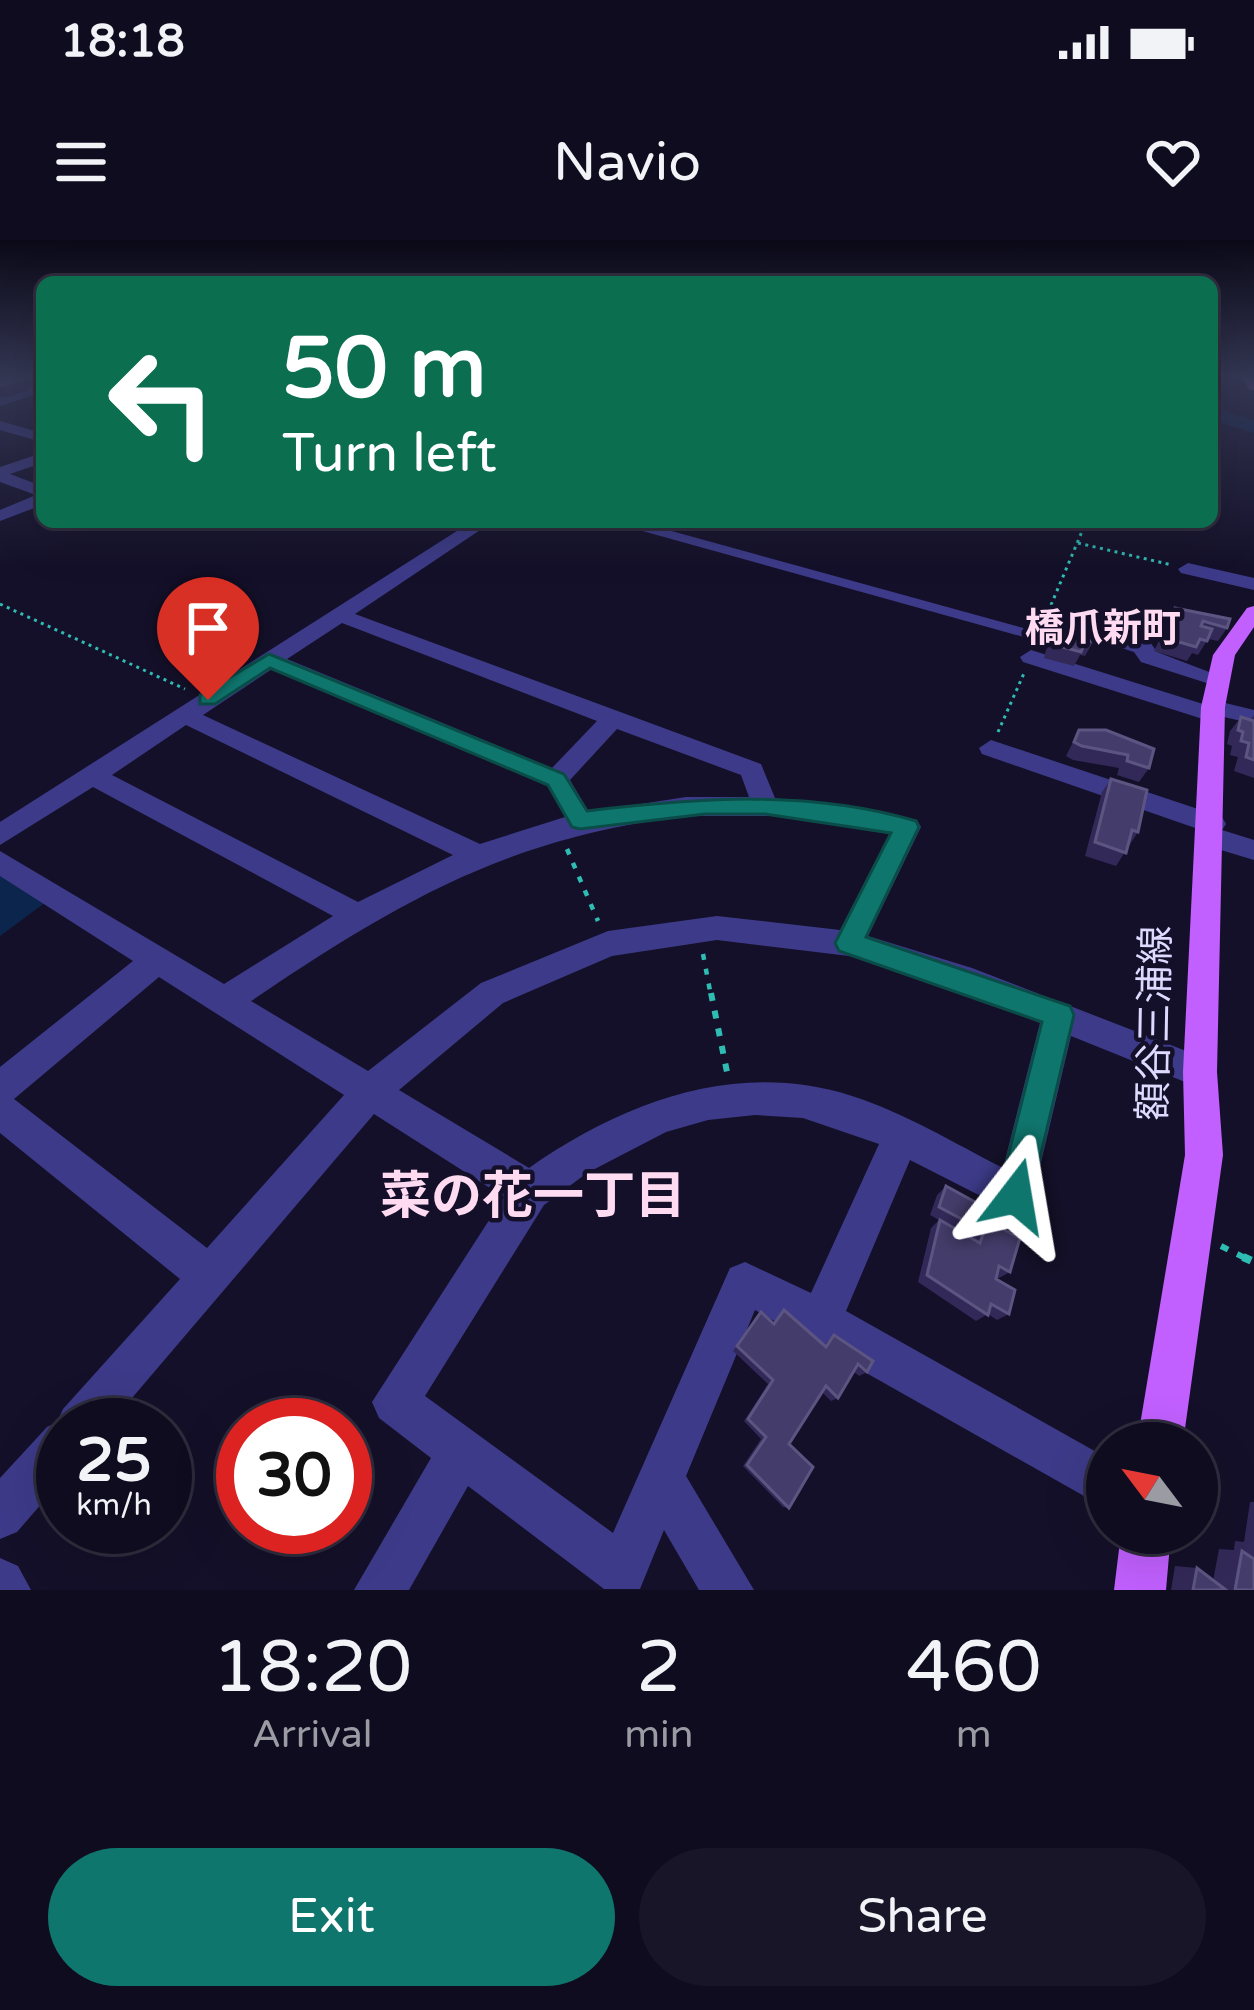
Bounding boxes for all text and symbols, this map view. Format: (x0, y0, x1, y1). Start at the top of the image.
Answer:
text: 18:18 (60, 15, 185, 69)
icon: menu (48, 129, 114, 195)
icon: heart (1140, 129, 1206, 195)
text: Navio (553, 130, 701, 195)
text: 50 m (282, 319, 486, 420)
icon: left (84, 324, 240, 480)
text: Turn left (282, 421, 497, 486)
pin (157, 577, 259, 700)
icon: arrive (175, 595, 241, 661)
district label: 橋爪新町 (1025, 605, 1181, 652)
street label: 額谷三浦線 (1130, 925, 1180, 1121)
position arrow (953, 1133, 1079, 1259)
district label: 菜の花一丁目 (380, 1166, 686, 1228)
speed limit sign: 30 (216, 1398, 372, 1554)
north arrow (1086, 1422, 1218, 1554)
map controls (1086, 1422, 1218, 1554)
text: 25 (76, 1425, 152, 1497)
text: km/h (76, 1487, 152, 1524)
text: 18:20 (212, 1625, 412, 1712)
text: 2 (636, 1625, 682, 1712)
text: 460 (906, 1625, 1042, 1712)
text: Arrival (252, 1711, 372, 1758)
text: min (624, 1711, 694, 1758)
text: m (956, 1711, 992, 1758)
button: Exit (48, 1848, 615, 1986)
button: Share (639, 1848, 1206, 1986)

